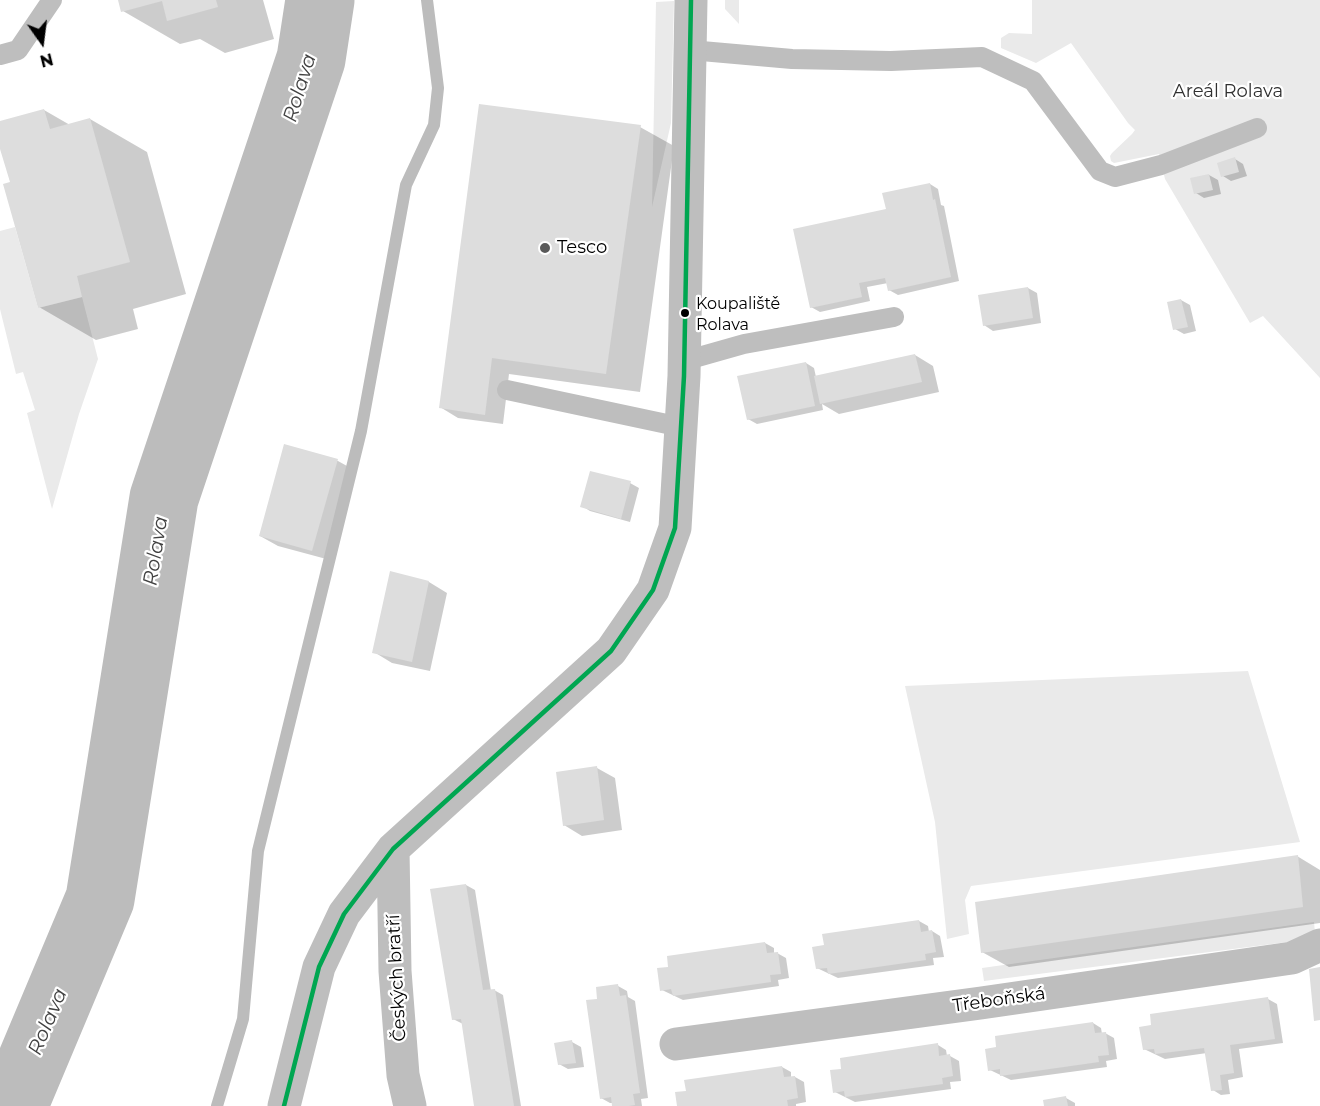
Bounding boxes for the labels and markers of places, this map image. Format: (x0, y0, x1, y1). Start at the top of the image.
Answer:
place label: Tesco (557, 237, 607, 259)
marker: Tesco (538, 241, 552, 255)
place label: Koupaliště Rolava (696, 294, 780, 332)
marker: Koupaliště Rolava (679, 307, 691, 319)

